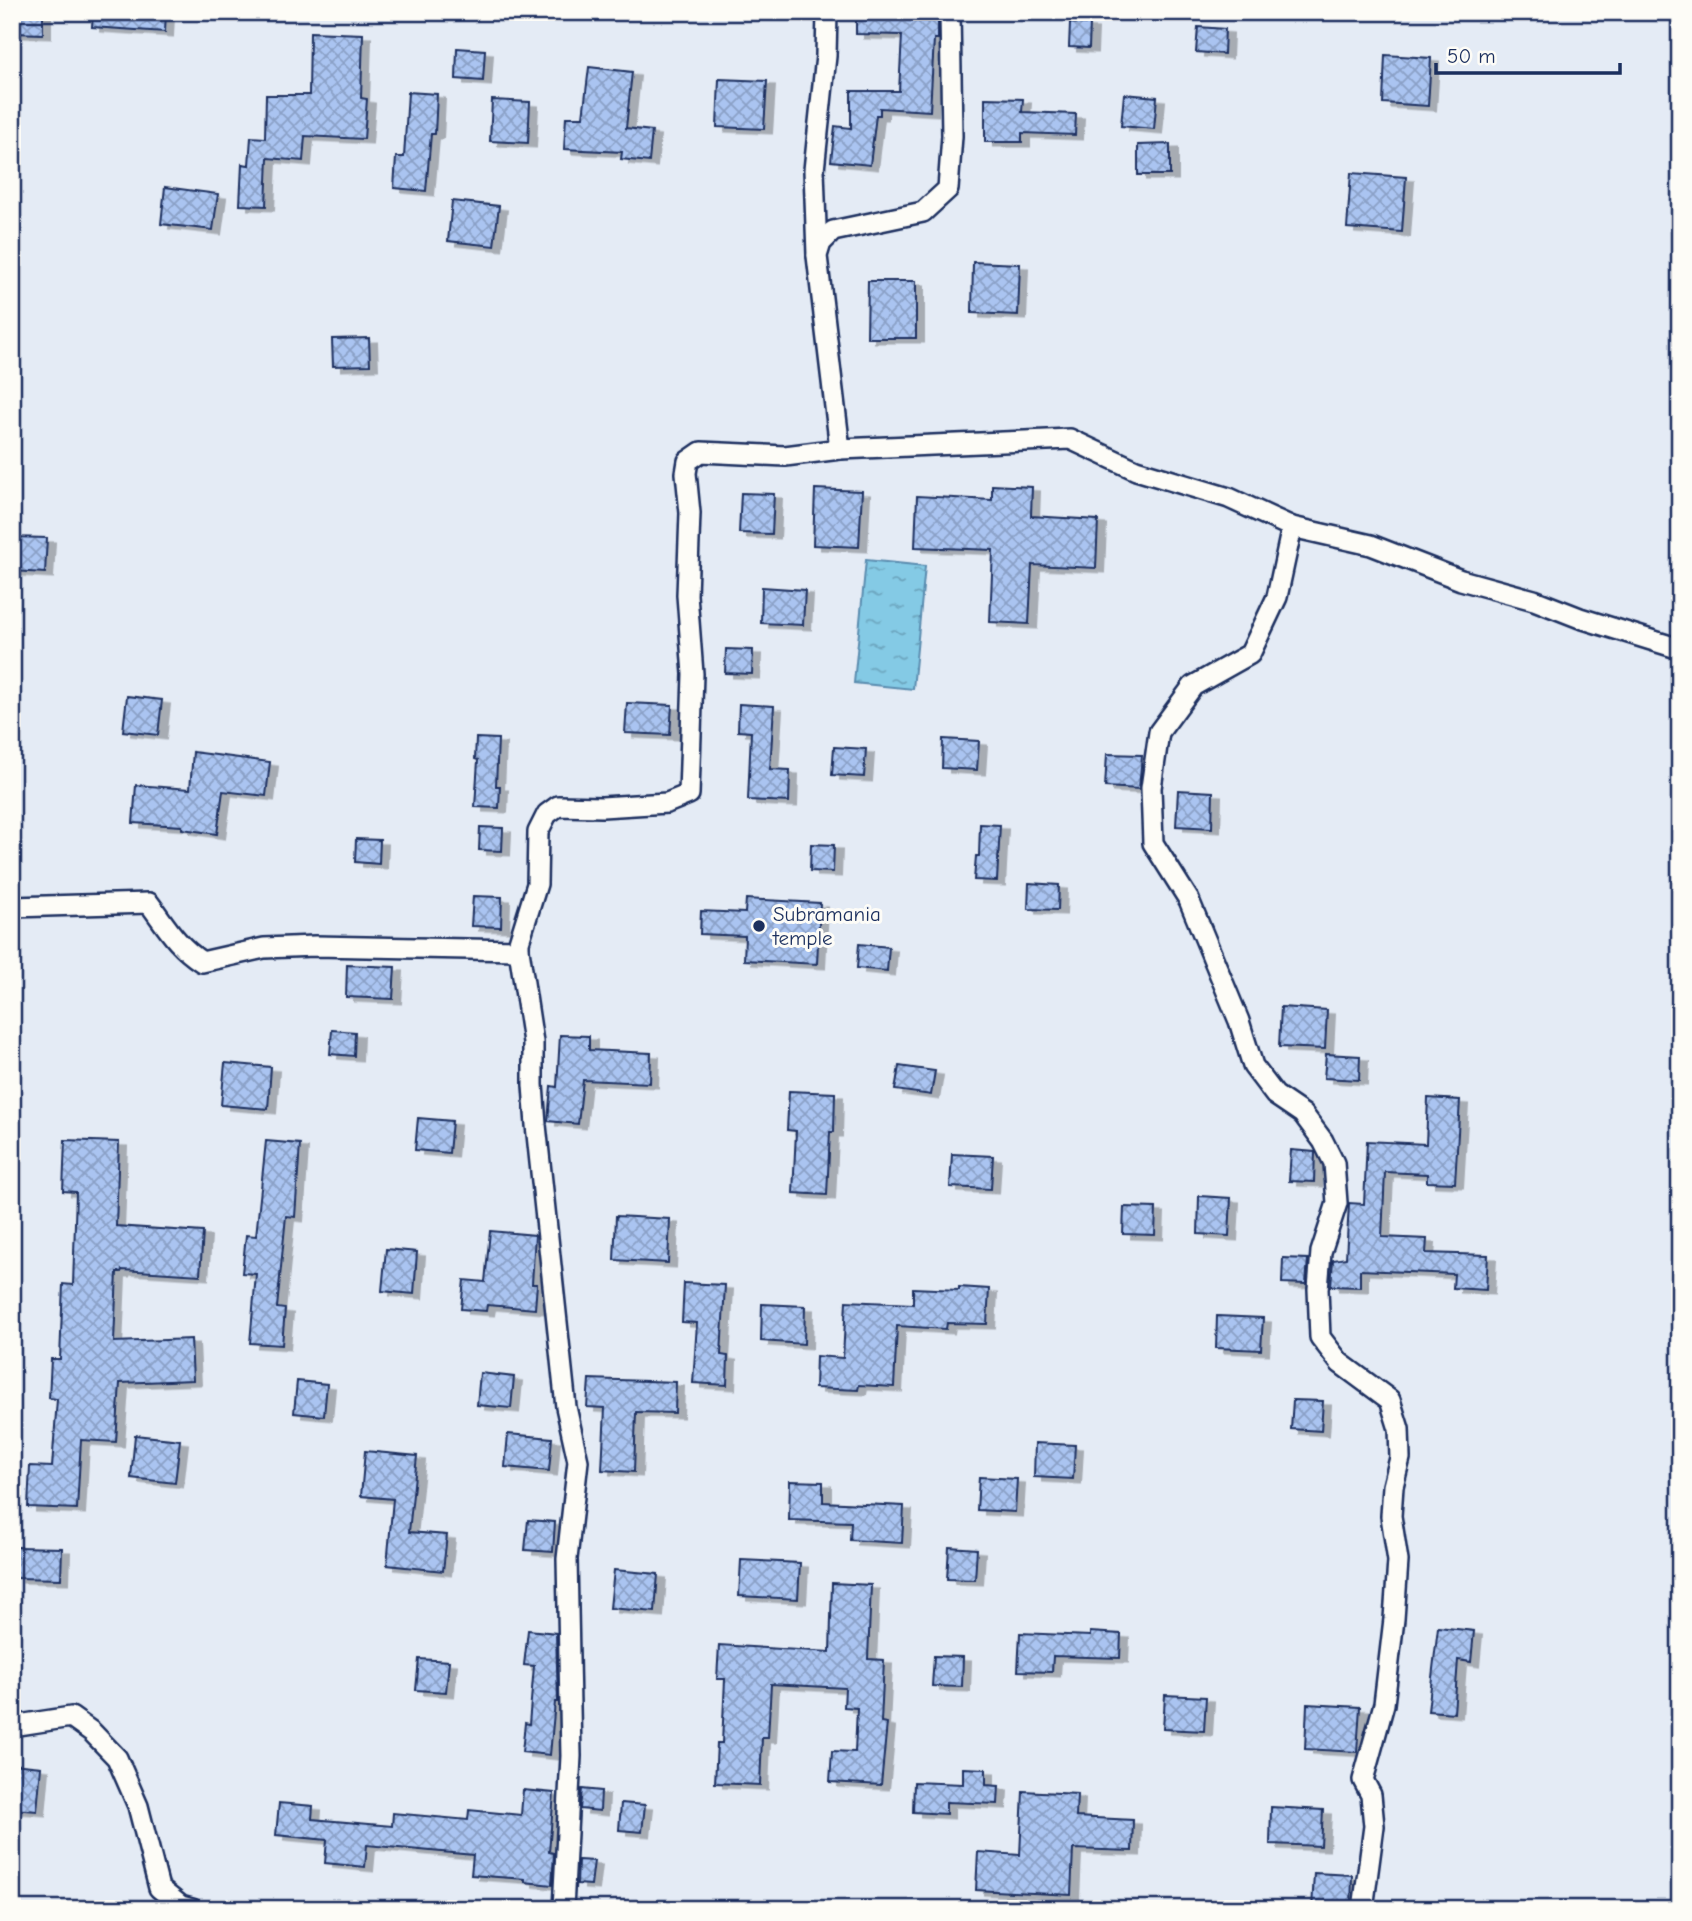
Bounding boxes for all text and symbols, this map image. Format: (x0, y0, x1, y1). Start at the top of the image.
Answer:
scale bar (1436, 32, 1620, 76)
text: 50 m (1447, 44, 1496, 68)
place label: Subramania temple (772, 902, 881, 950)
marker: Subramania temple (751, 918, 767, 934)

